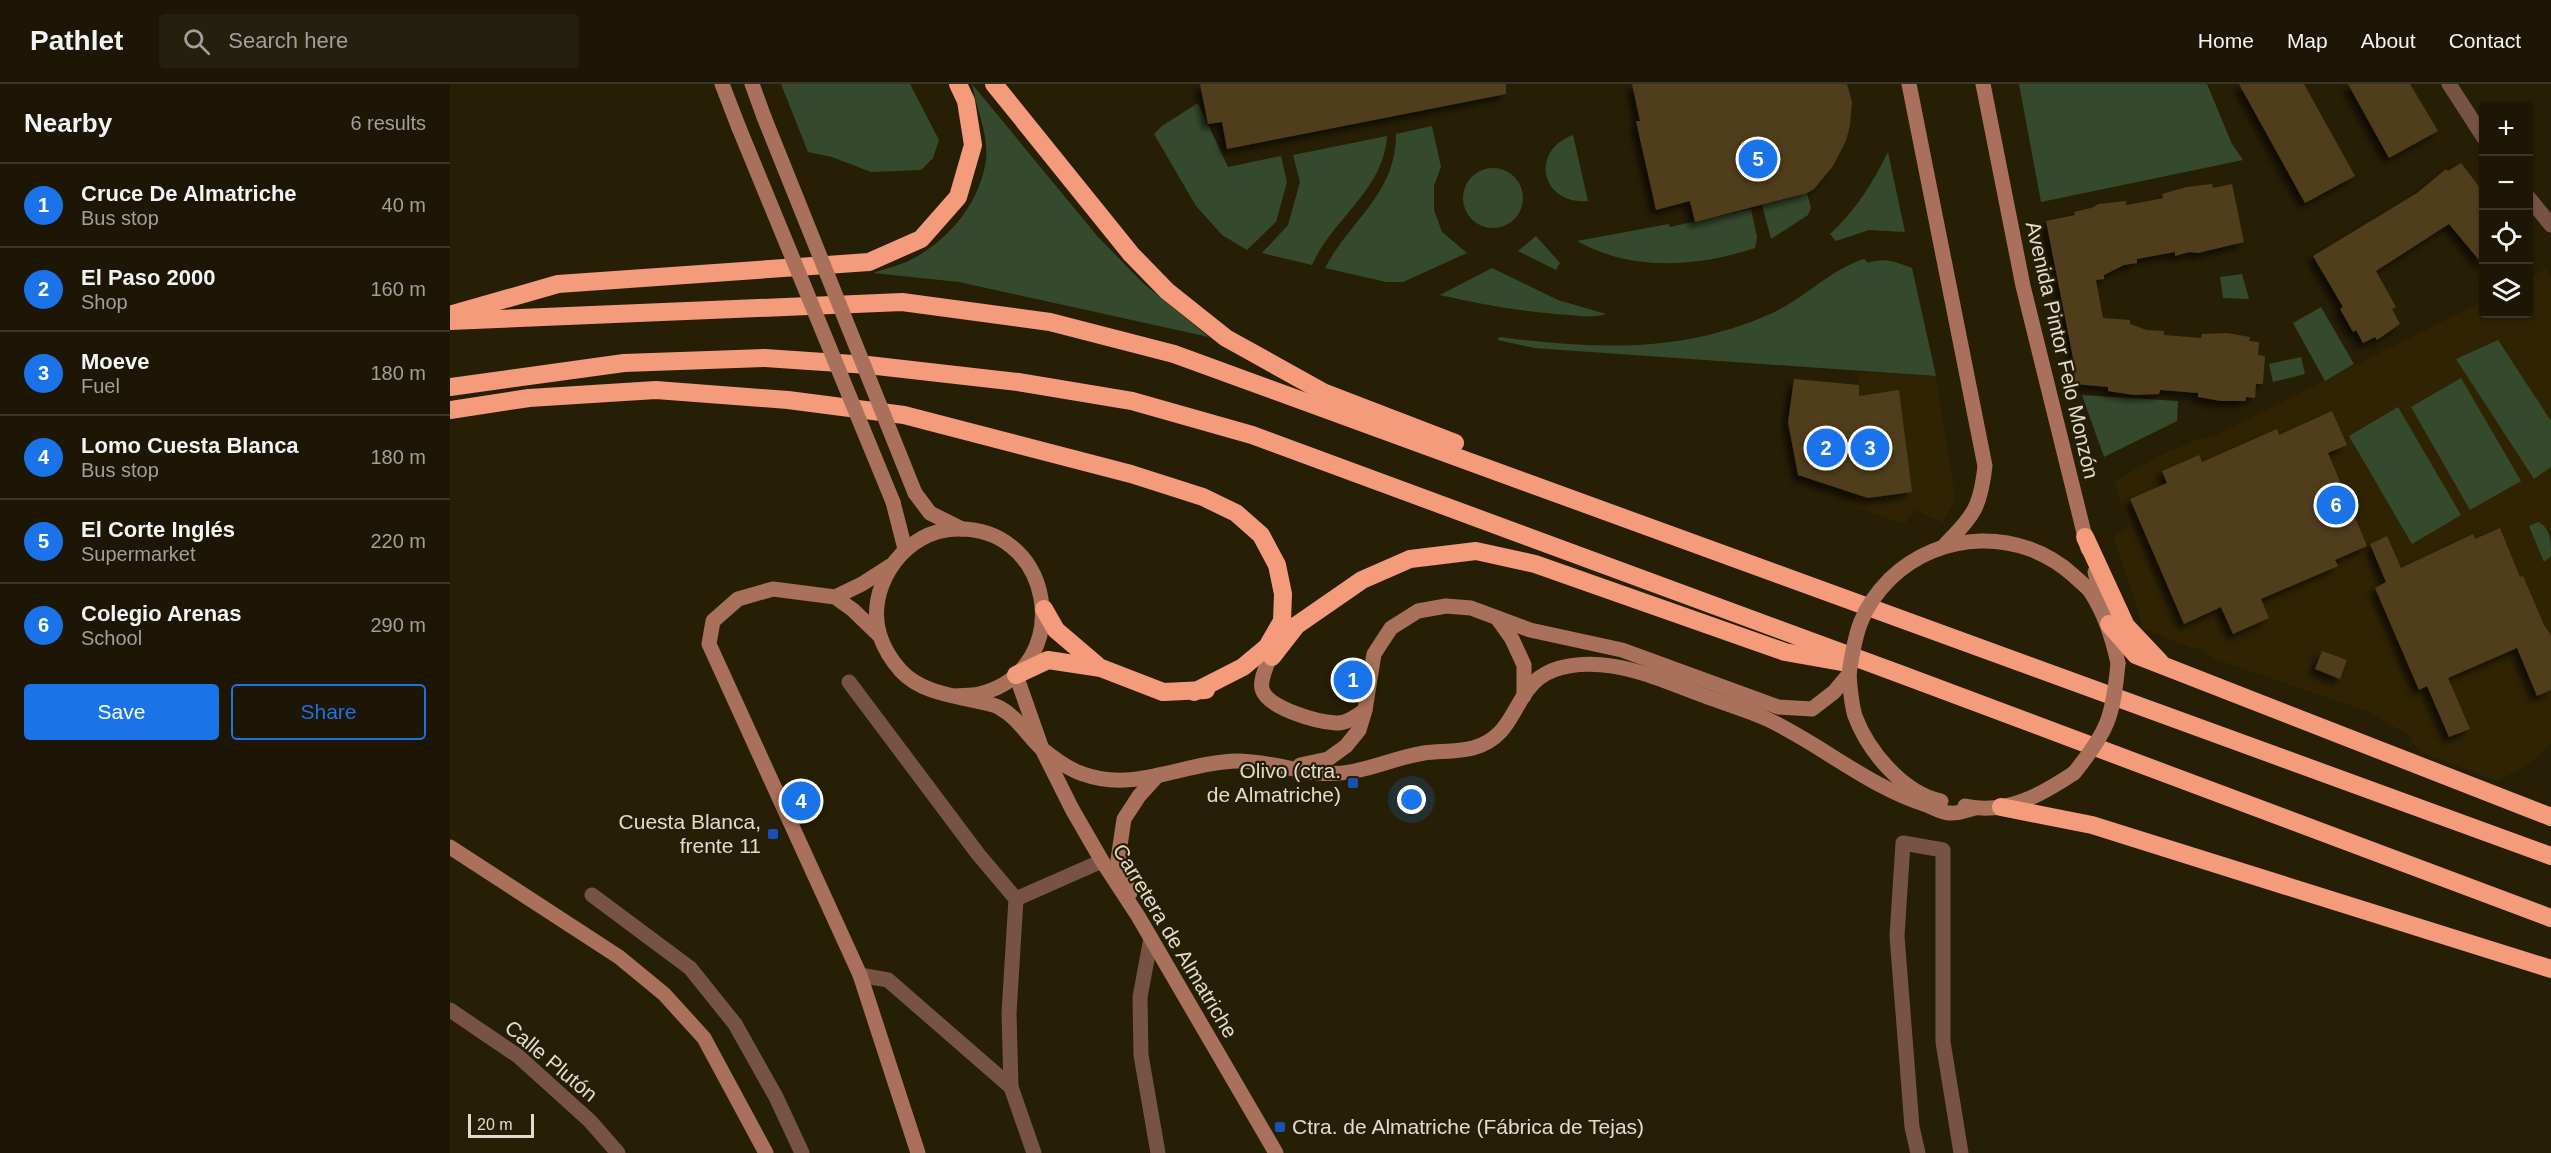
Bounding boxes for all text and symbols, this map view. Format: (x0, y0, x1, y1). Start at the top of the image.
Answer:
search box (159, 14, 579, 68)
text: Pathlet (30, 25, 123, 56)
icon: search (180, 25, 213, 58)
text: Search here (228, 28, 348, 53)
text: Home (2198, 29, 2254, 52)
text: Map (2287, 29, 2328, 52)
text: About (2361, 29, 2416, 52)
text: Contact (2449, 29, 2521, 52)
map controls (2479, 102, 2533, 318)
button: + (2479, 102, 2533, 156)
text: Nearby (24, 108, 112, 138)
text: 6 results (350, 112, 426, 134)
pin: 5 (1738, 136, 1778, 182)
button: − (2479, 156, 2533, 210)
text: Cruce De Almatriche (81, 181, 297, 206)
text: 1 (38, 194, 49, 216)
text: 40 m (382, 194, 426, 216)
text: Bus stop (81, 207, 159, 229)
button: locate (2479, 210, 2533, 264)
street label: Avenida Pintor Felo Monzón (2022, 219, 2103, 481)
button: layers (2479, 264, 2533, 318)
text: El Paso 2000 (81, 265, 216, 290)
text: 2 (38, 278, 49, 300)
text: 160 m (370, 278, 426, 300)
text: Shop (81, 291, 128, 313)
text: Moeve (81, 349, 149, 374)
text: 3 (38, 362, 49, 384)
text: 180 m (370, 362, 426, 384)
text: Fuel (81, 375, 120, 397)
pin: 2 (1806, 426, 1846, 470)
pin: 3 (1850, 426, 1890, 470)
text: Lomo Cuesta Blanca (81, 433, 299, 458)
text: 4 (38, 446, 49, 468)
text: 180 m (370, 446, 426, 468)
text: Bus stop (81, 459, 159, 481)
pin: 6 (2316, 482, 2356, 528)
text: El Corte Inglés (81, 517, 235, 542)
text: 5 (38, 530, 49, 552)
text: 220 m (370, 530, 426, 552)
text: Supermarket (81, 543, 196, 565)
text: Colegio Arenas (81, 601, 242, 626)
text: 6 (38, 614, 49, 636)
text: 290 m (370, 614, 426, 636)
text: School (81, 627, 142, 649)
pin: 1 (1334, 658, 1372, 702)
button: Save (24, 684, 219, 740)
button: Share (231, 684, 426, 740)
place label: Olivo (ctra. de Almatriche) (1207, 759, 1341, 806)
marker: Olivo (ctra. de Almatriche) (1346, 776, 1360, 790)
pin: 4 (782, 778, 820, 824)
your location (1397, 785, 1426, 814)
place label: Cuesta Blanca, frente 11 (619, 810, 761, 857)
marker: Cuesta Blanca, frente 11 (766, 827, 780, 841)
street label: Carretera de Almatriche (1108, 840, 1242, 1042)
street label: Calle Plutón (501, 1015, 602, 1106)
scale bar (468, 1111, 534, 1138)
place label: Ctra. de Almatriche (Fábrica de Tejas) (1292, 1115, 1644, 1138)
text: 20 m (477, 1116, 513, 1133)
marker: Ctra. de Almatriche (Fábrica de Tejas) (1273, 1120, 1287, 1134)

